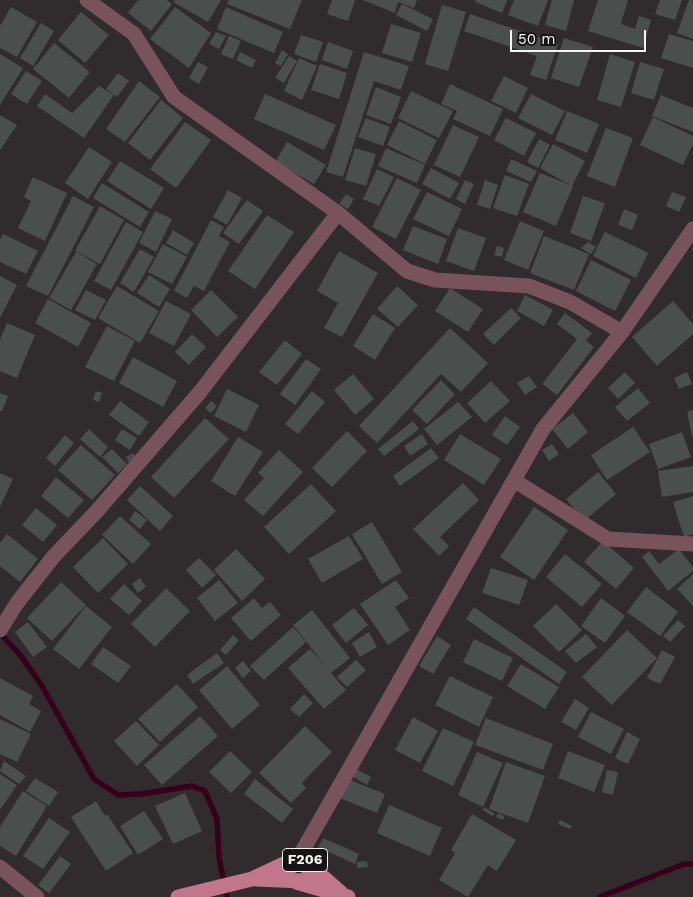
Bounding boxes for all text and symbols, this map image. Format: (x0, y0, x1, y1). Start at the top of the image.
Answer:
scale bar (513, 20, 649, 52)
text: 50 m (518, 30, 555, 48)
road number: F206 (282, 848, 328, 872)

